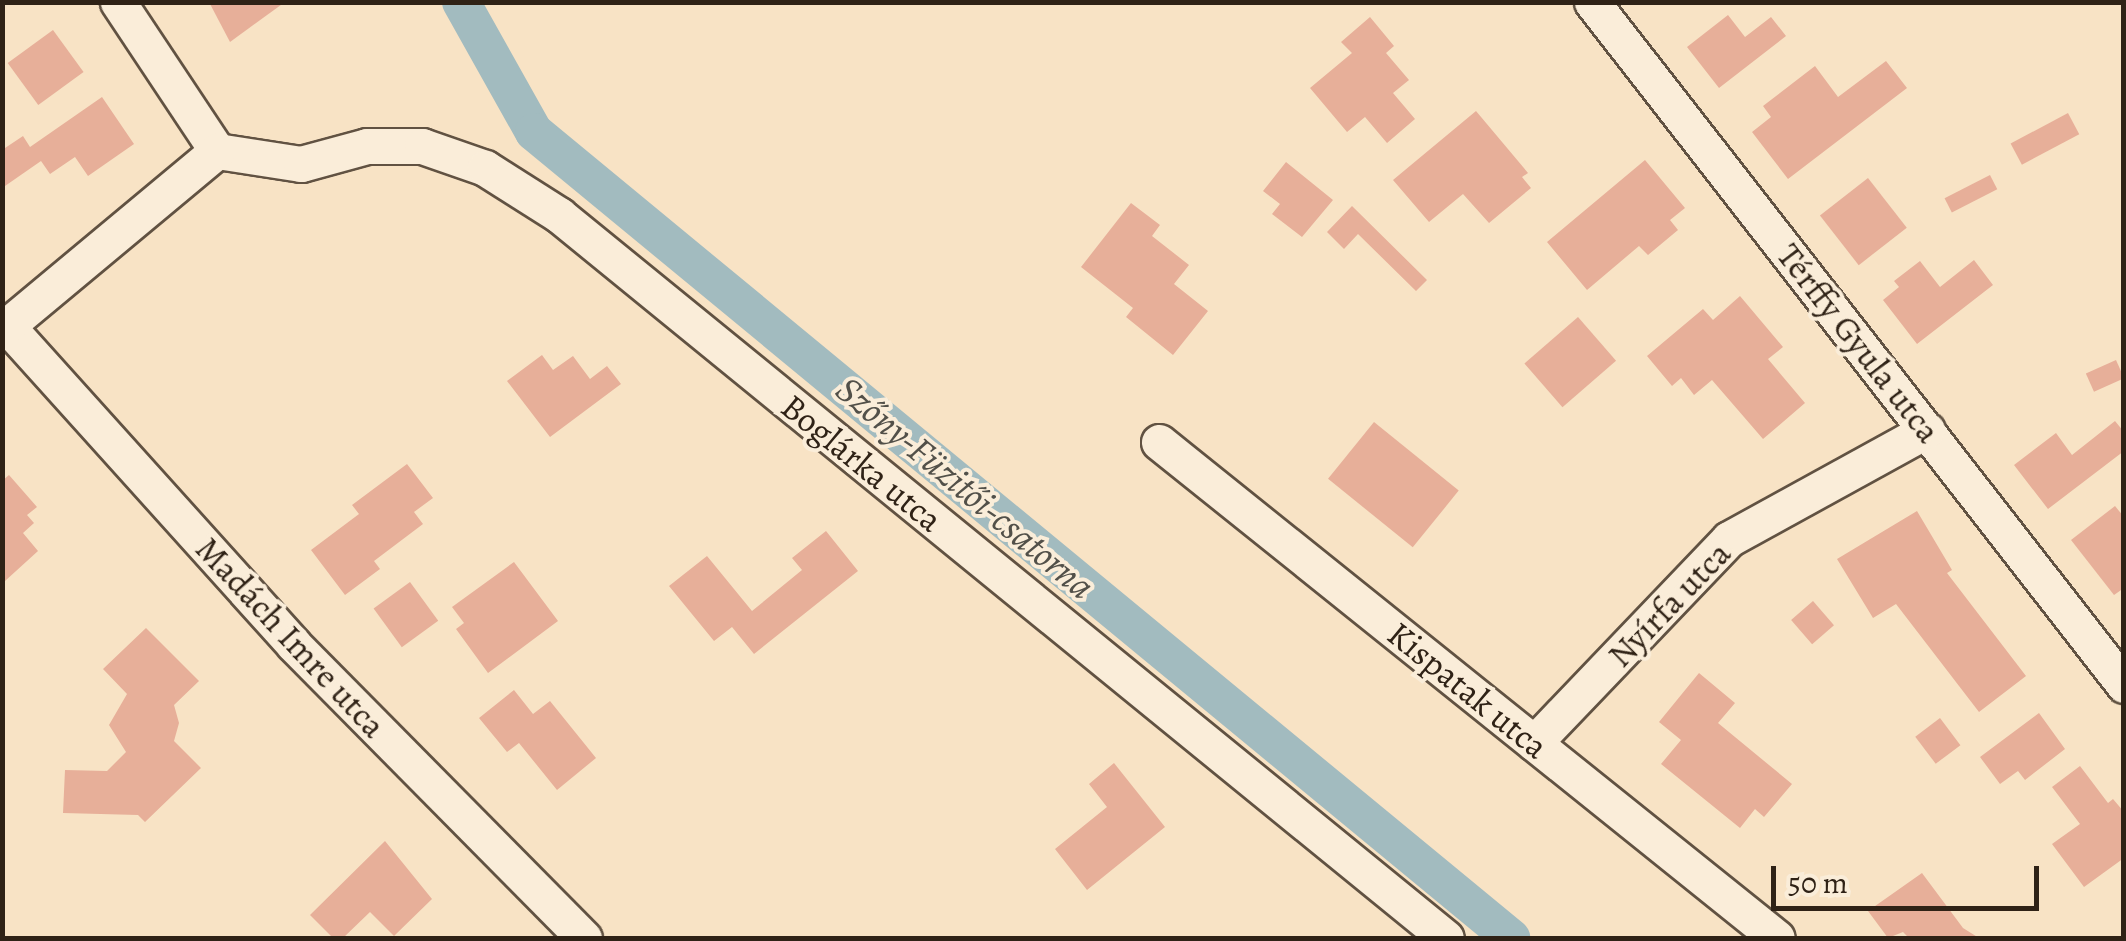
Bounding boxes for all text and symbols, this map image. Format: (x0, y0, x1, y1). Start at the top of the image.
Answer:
street label: Térffy Gyula utca (1768, 235, 1950, 451)
water label: Szőny-Füzitői-csatorna (827, 367, 1103, 609)
street label: Boglárka utca (773, 385, 951, 541)
street label: Madách Imre utca (187, 528, 395, 746)
street label: Nyírfa utca (1599, 532, 1739, 676)
street label: Kispatak utca (1379, 613, 1557, 767)
scale bar (1776, 846, 2044, 908)
text: 50 m (1788, 863, 1848, 903)

